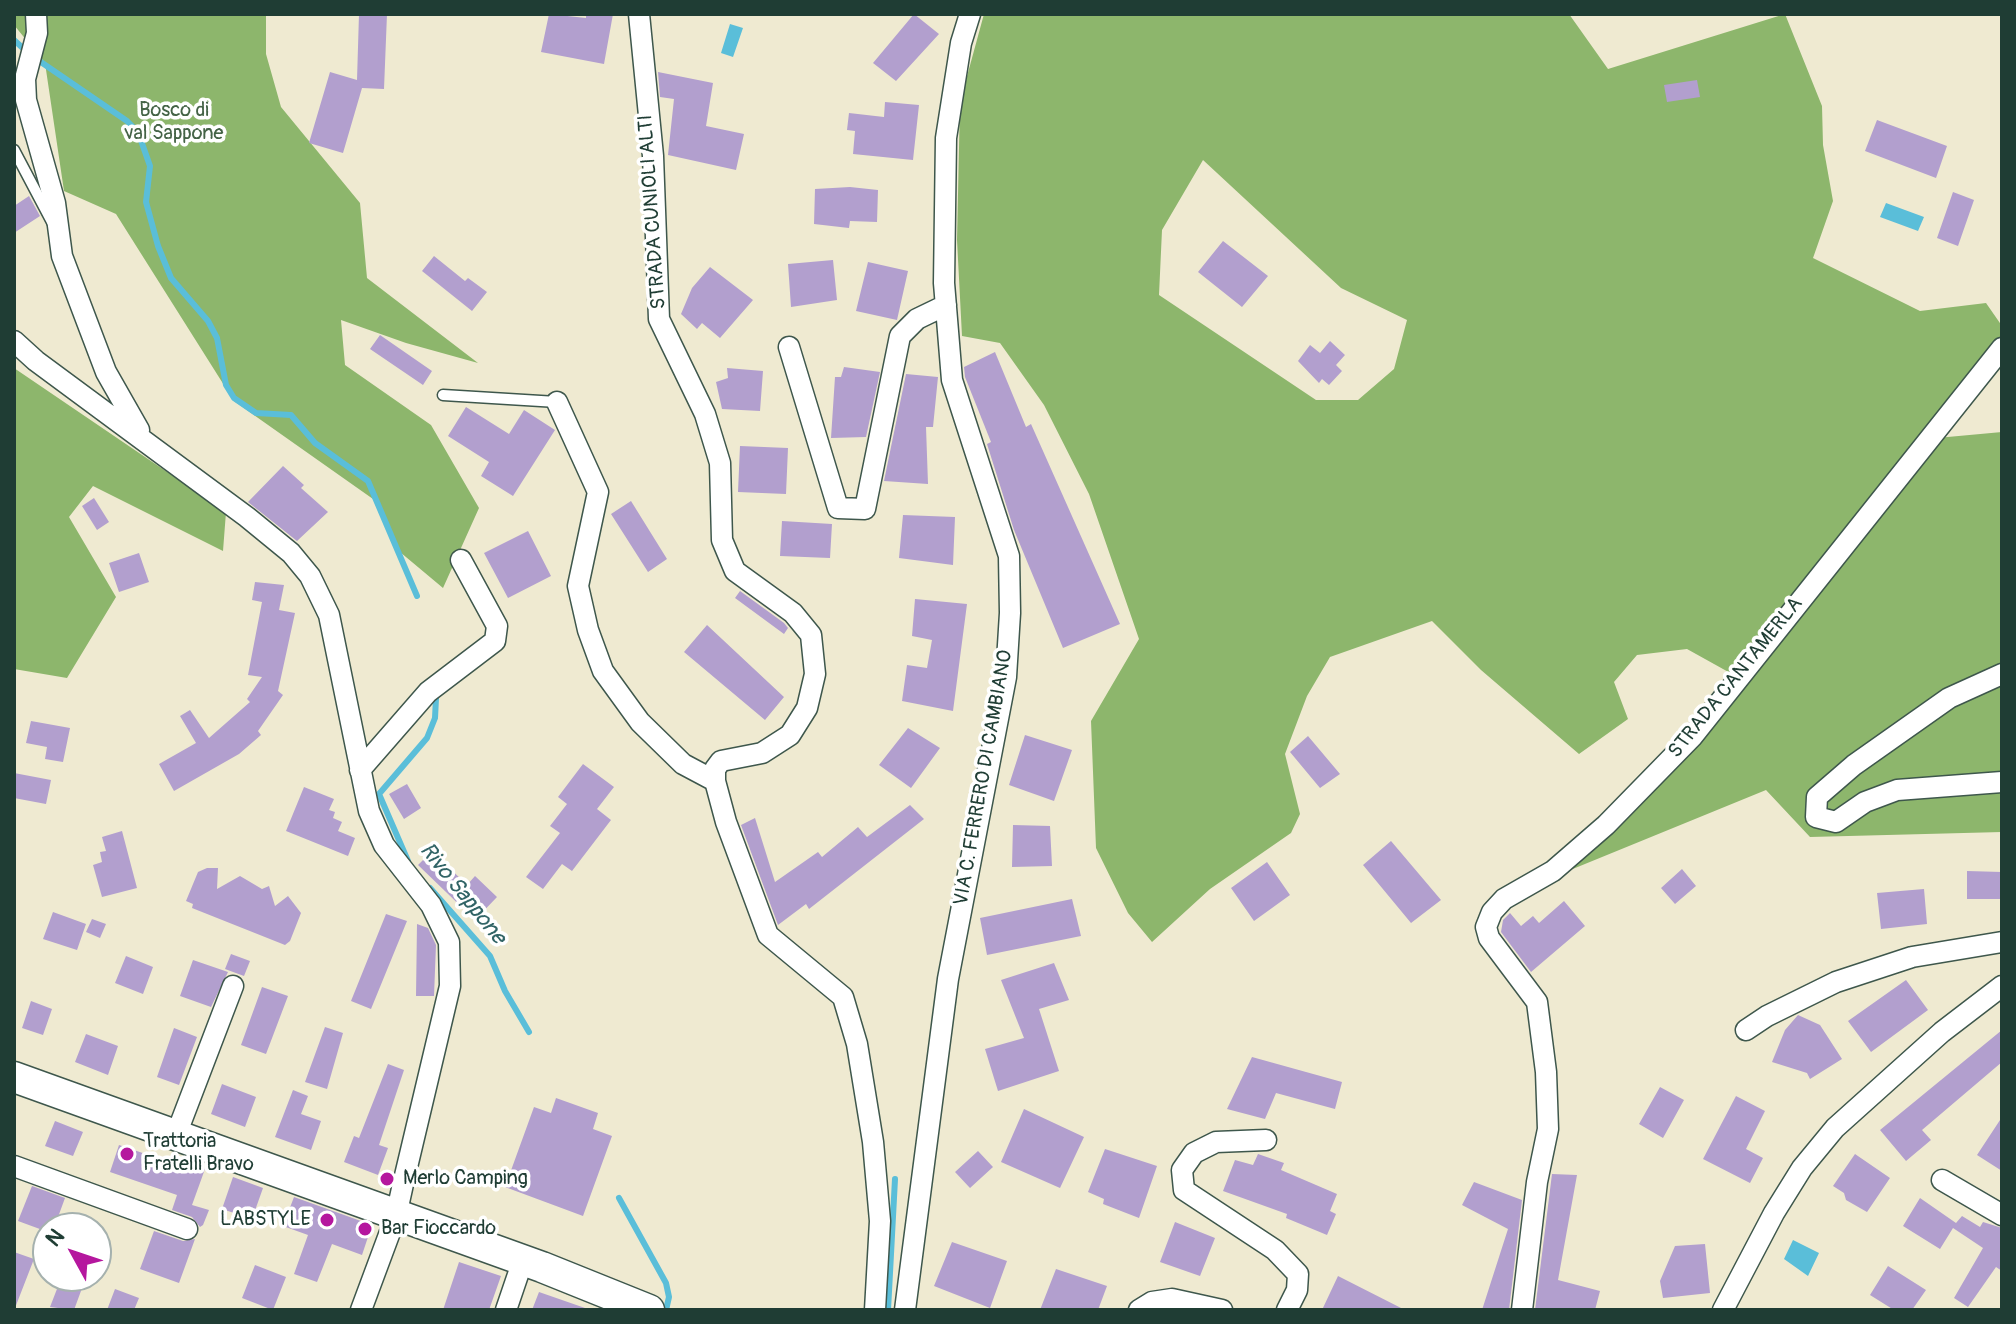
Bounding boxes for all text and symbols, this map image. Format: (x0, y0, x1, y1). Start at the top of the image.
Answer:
park label: Bosco di val Sappone (125, 99, 223, 146)
street label: STRADA CUNIOLI ALTI (634, 114, 672, 310)
street label: STRADA CANTAMERLA (1664, 593, 1808, 763)
street label: VIA C. FERRERO DI CAMBIANO (950, 648, 1018, 908)
water label: Rivo Sappone (413, 838, 511, 950)
place label: Trattoria Fratelli Bravo (143, 1130, 254, 1177)
marker: Trattoria Fratelli Bravo (118, 1145, 136, 1163)
place label: Merlo Camping (403, 1167, 528, 1191)
marker: Merlo Camping (378, 1170, 396, 1188)
place label: LABSTYLE (220, 1208, 311, 1232)
marker: LABSTYLE (318, 1211, 336, 1229)
north arrow (32, 1212, 112, 1292)
place label: Bar Fioccardo (381, 1217, 496, 1241)
marker: Bar Fioccardo (356, 1220, 374, 1238)
text: N (40, 1223, 71, 1253)

